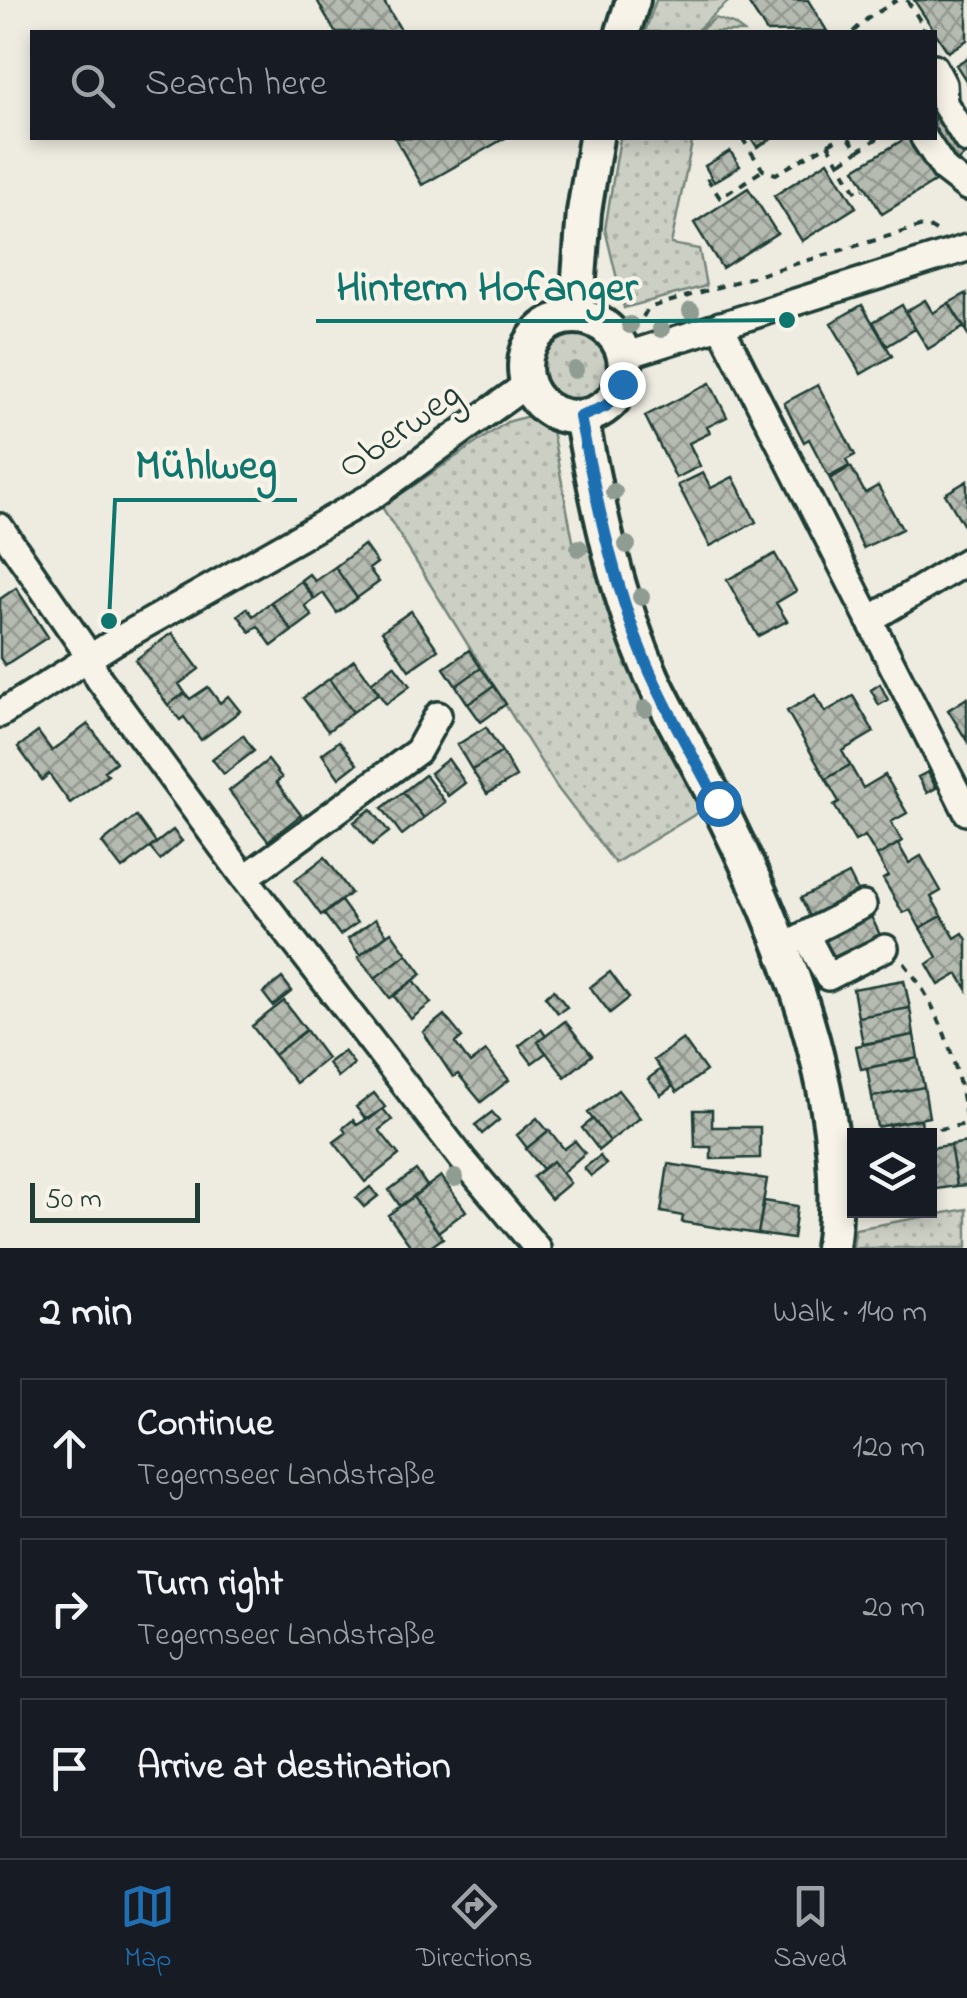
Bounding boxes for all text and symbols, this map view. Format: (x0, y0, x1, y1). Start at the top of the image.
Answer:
search box (30, 30, 937, 140)
text: Search here (145, 57, 327, 113)
icon: search (65, 58, 120, 113)
callout: Hinterm Hofanger (316, 249, 658, 321)
text: Hinterm Hofanger (336, 259, 639, 321)
route end (600, 362, 646, 408)
street label: Oberweg (326, 367, 475, 496)
callout: Mühlweg (115, 428, 297, 500)
text: Mühlweg (135, 437, 277, 499)
route start (696, 781, 742, 827)
map controls (847, 1128, 937, 1218)
button: layers (847, 1128, 937, 1218)
scale bar (30, 1178, 200, 1222)
text: 50 m (45, 1180, 102, 1221)
text: 2 min (40, 1283, 132, 1344)
text: Walk · 140 m (773, 1290, 927, 1337)
text: Continue (137, 1397, 273, 1453)
icon: ahead (42, 1421, 97, 1476)
text: 120 m (852, 1425, 925, 1472)
text: Tegernseer Landstraße (137, 1453, 435, 1500)
text: Turn right (137, 1557, 283, 1613)
icon: right (42, 1581, 97, 1636)
text: 20 m (862, 1585, 925, 1632)
text: Tegernseer Landstraße (137, 1613, 435, 1660)
text: Arrive at destination (137, 1740, 451, 1796)
icon: arrive (42, 1741, 97, 1796)
tab: Map (120, 1879, 175, 1980)
tab: Directions (416, 1879, 533, 1980)
tab: Saved (774, 1879, 847, 1980)

